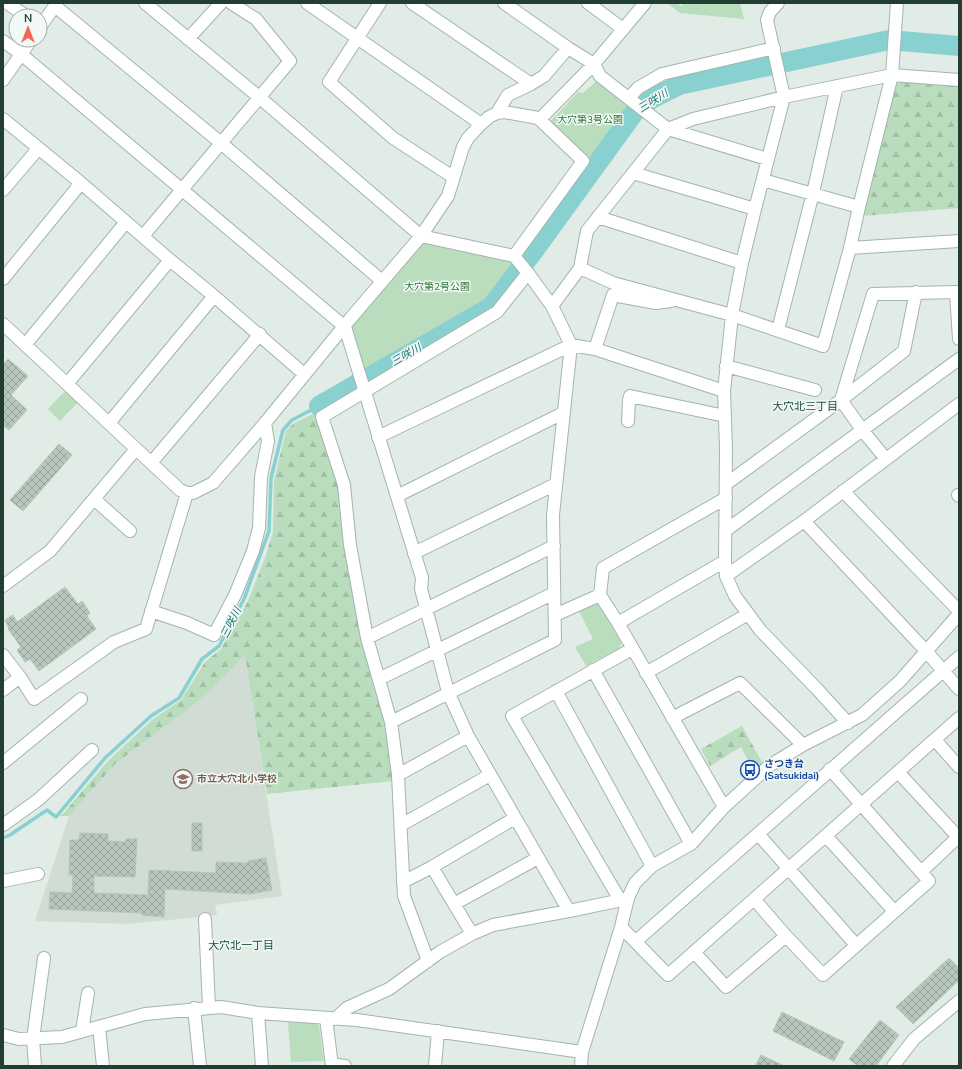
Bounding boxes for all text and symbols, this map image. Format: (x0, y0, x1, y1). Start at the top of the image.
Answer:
north arrow (8, 8, 48, 48)
text: N (24, 11, 32, 26)
water label: 三咲川 (635, 85, 672, 116)
park label: 大穴第3号公園 (557, 113, 623, 127)
park label: 大穴第2号公園 (404, 280, 470, 294)
water label: 三咲川 (388, 340, 425, 370)
district label: 大穴北三丁目 (772, 399, 838, 414)
water label: 三咲川 (217, 604, 246, 641)
place label: さつき台 (Satsukidai) (764, 757, 819, 783)
bus stop icon: さつき台 (Satsukidai) (739, 759, 761, 781)
school or university icon: 市立大穴北小学校 (172, 768, 194, 790)
place label: 市立大穴北小学校 (197, 772, 277, 786)
district label: 大穴北一丁目 (208, 938, 274, 953)

